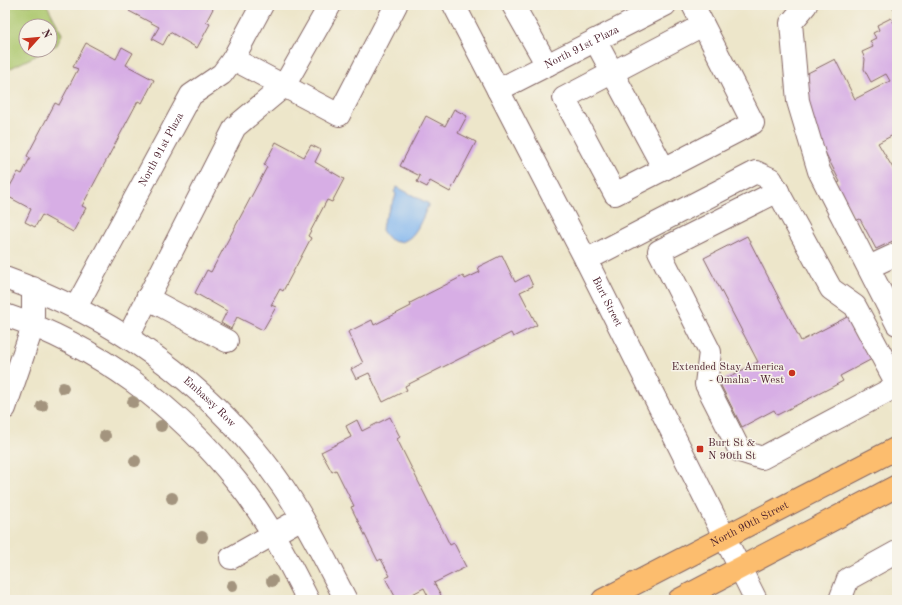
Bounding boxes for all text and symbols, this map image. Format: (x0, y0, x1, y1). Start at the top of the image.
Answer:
north arrow (18, 18, 58, 58)
street label: North 91st Plaza (543, 24, 621, 71)
text: N (39, 28, 53, 41)
street label: North 91st Plaza (137, 110, 186, 188)
street label: Burt Street (590, 275, 624, 329)
place label: Extended Stay America - Omaha - West (671, 362, 785, 386)
marker: Extended Stay America - Omaha - West (787, 368, 797, 378)
street label: Embassy Row (181, 375, 238, 430)
place label: Burt St & N 90th St (708, 438, 756, 462)
marker: Burt St & N 90th St (695, 444, 705, 454)
street label: North 90th Street (709, 499, 791, 549)

